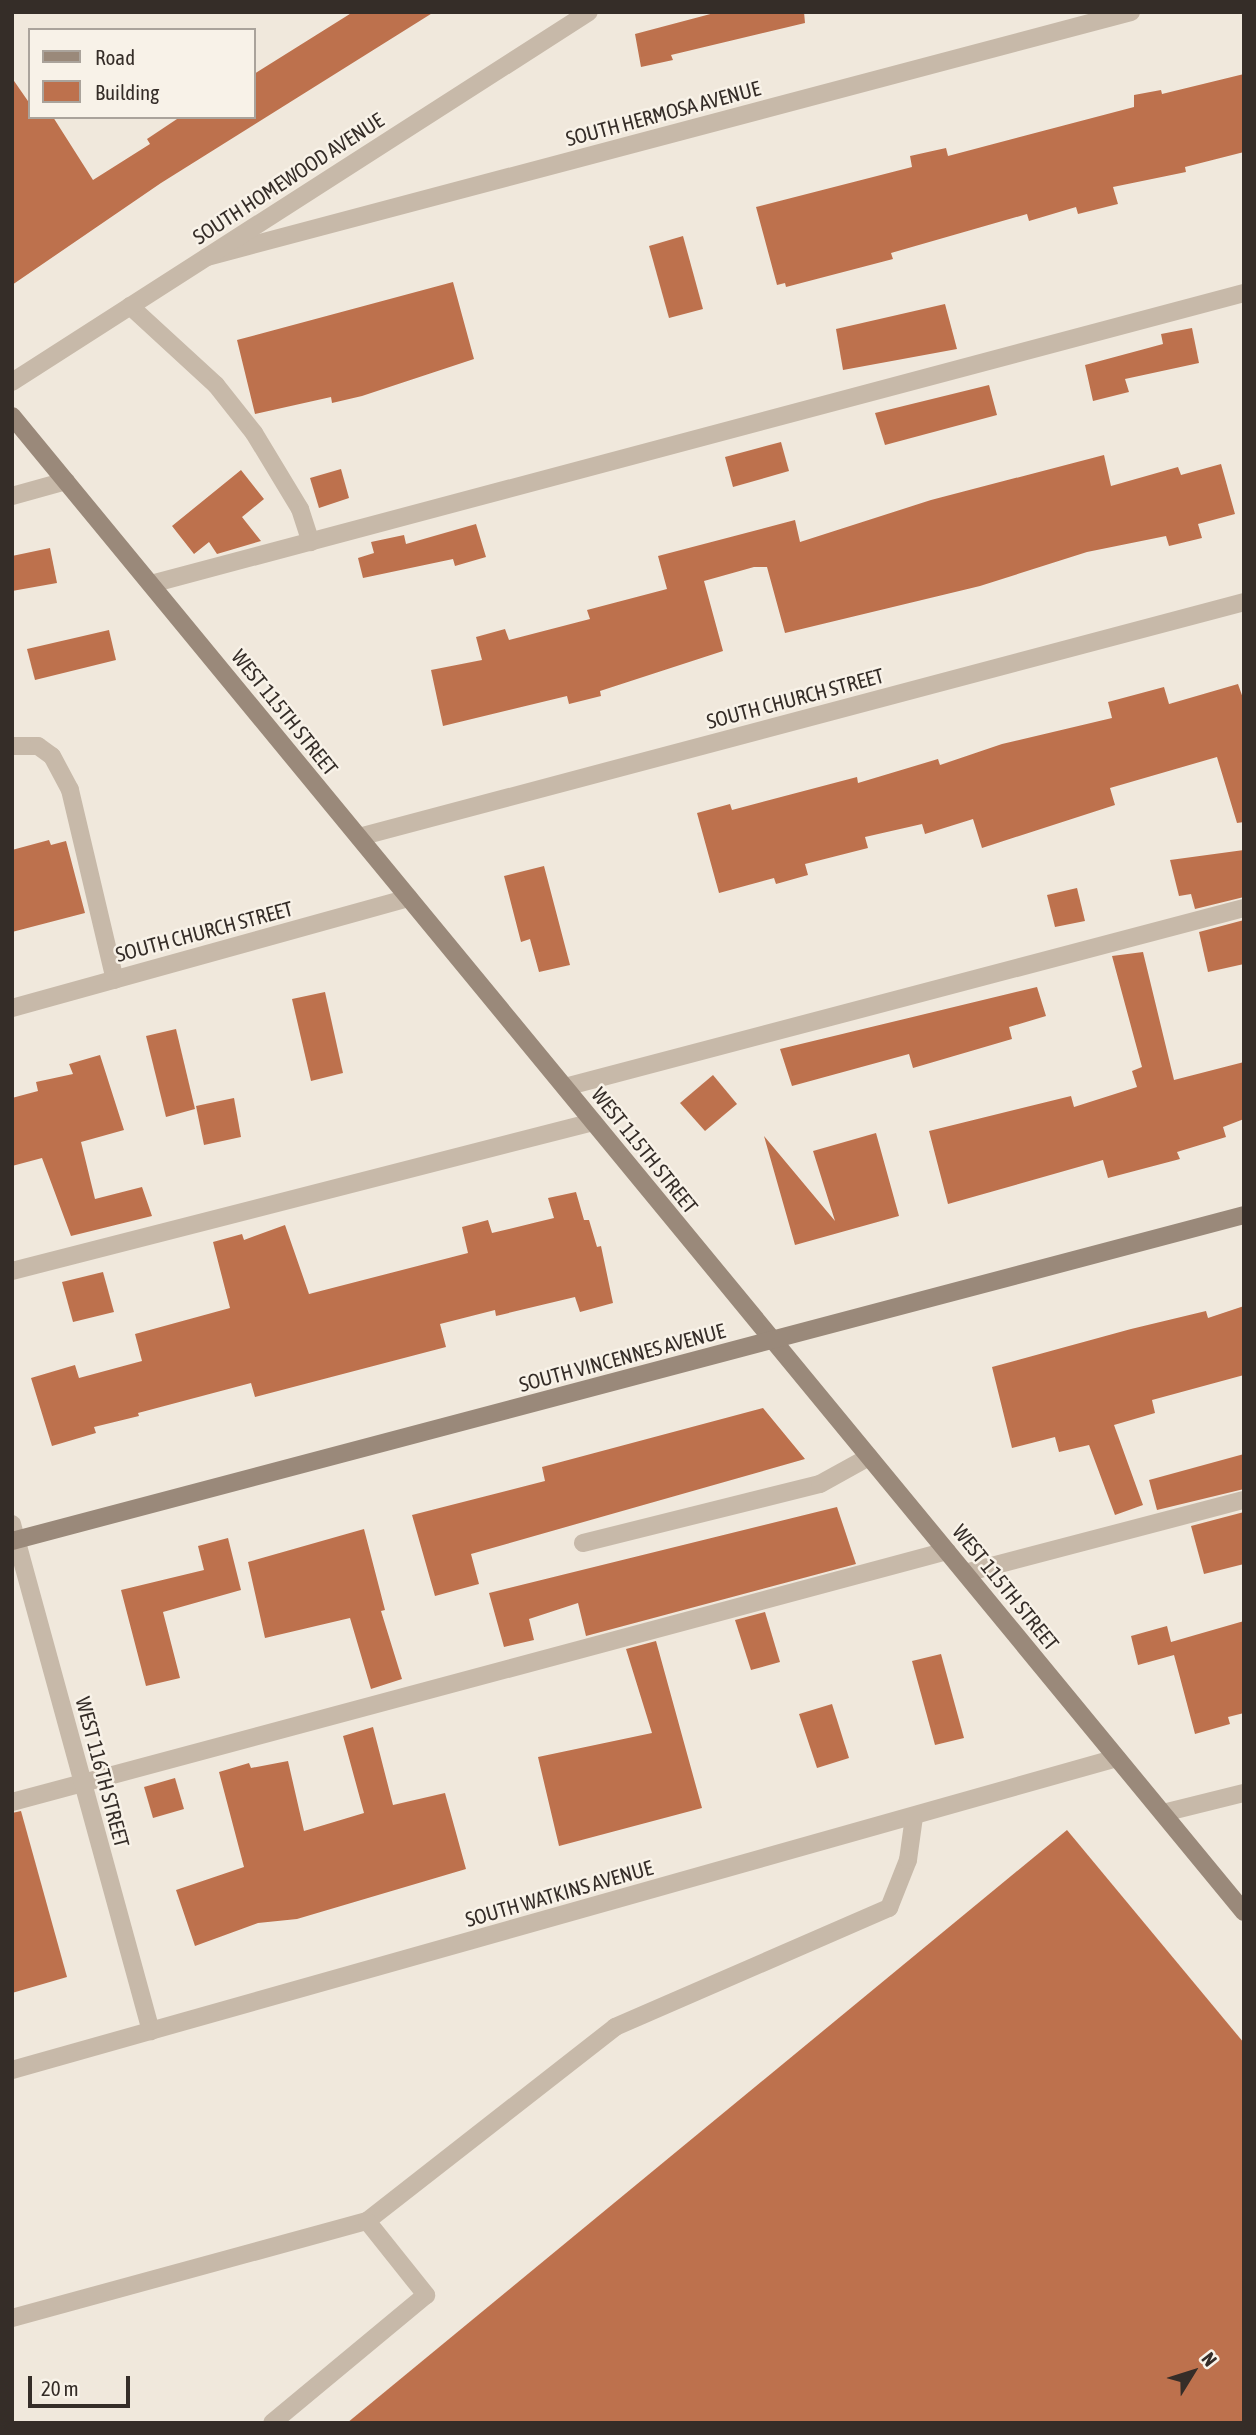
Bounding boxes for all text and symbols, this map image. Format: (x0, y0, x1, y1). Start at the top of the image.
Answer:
legend (28, 28, 256, 119)
text: Road (95, 45, 135, 69)
street label: SOUTH HERMOSA AVENUE (563, 75, 763, 151)
text: Building (95, 80, 159, 104)
street label: SOUTH HOMEWOOD AVENUE (188, 107, 388, 249)
street label: WEST 115TH STREET (227, 644, 343, 780)
street label: SOUTH CHURCH STREET (704, 662, 886, 734)
street label: SOUTH CHURCH STREET (113, 895, 295, 967)
street label: WEST 115TH STREET (587, 1082, 703, 1218)
street label: SOUTH VINCENNES AVENUE (516, 1317, 728, 1397)
street label: WEST 115TH STREET (948, 1519, 1064, 1655)
street label: WEST 116TH STREET (71, 1694, 135, 1850)
street label: SOUTH WATKINS AVENUE (462, 1854, 656, 1932)
north arrow (1158, 2337, 1228, 2407)
text: N (1197, 2348, 1222, 2370)
scale bar (32, 2362, 133, 2406)
text: 20 m (41, 2376, 79, 2400)

